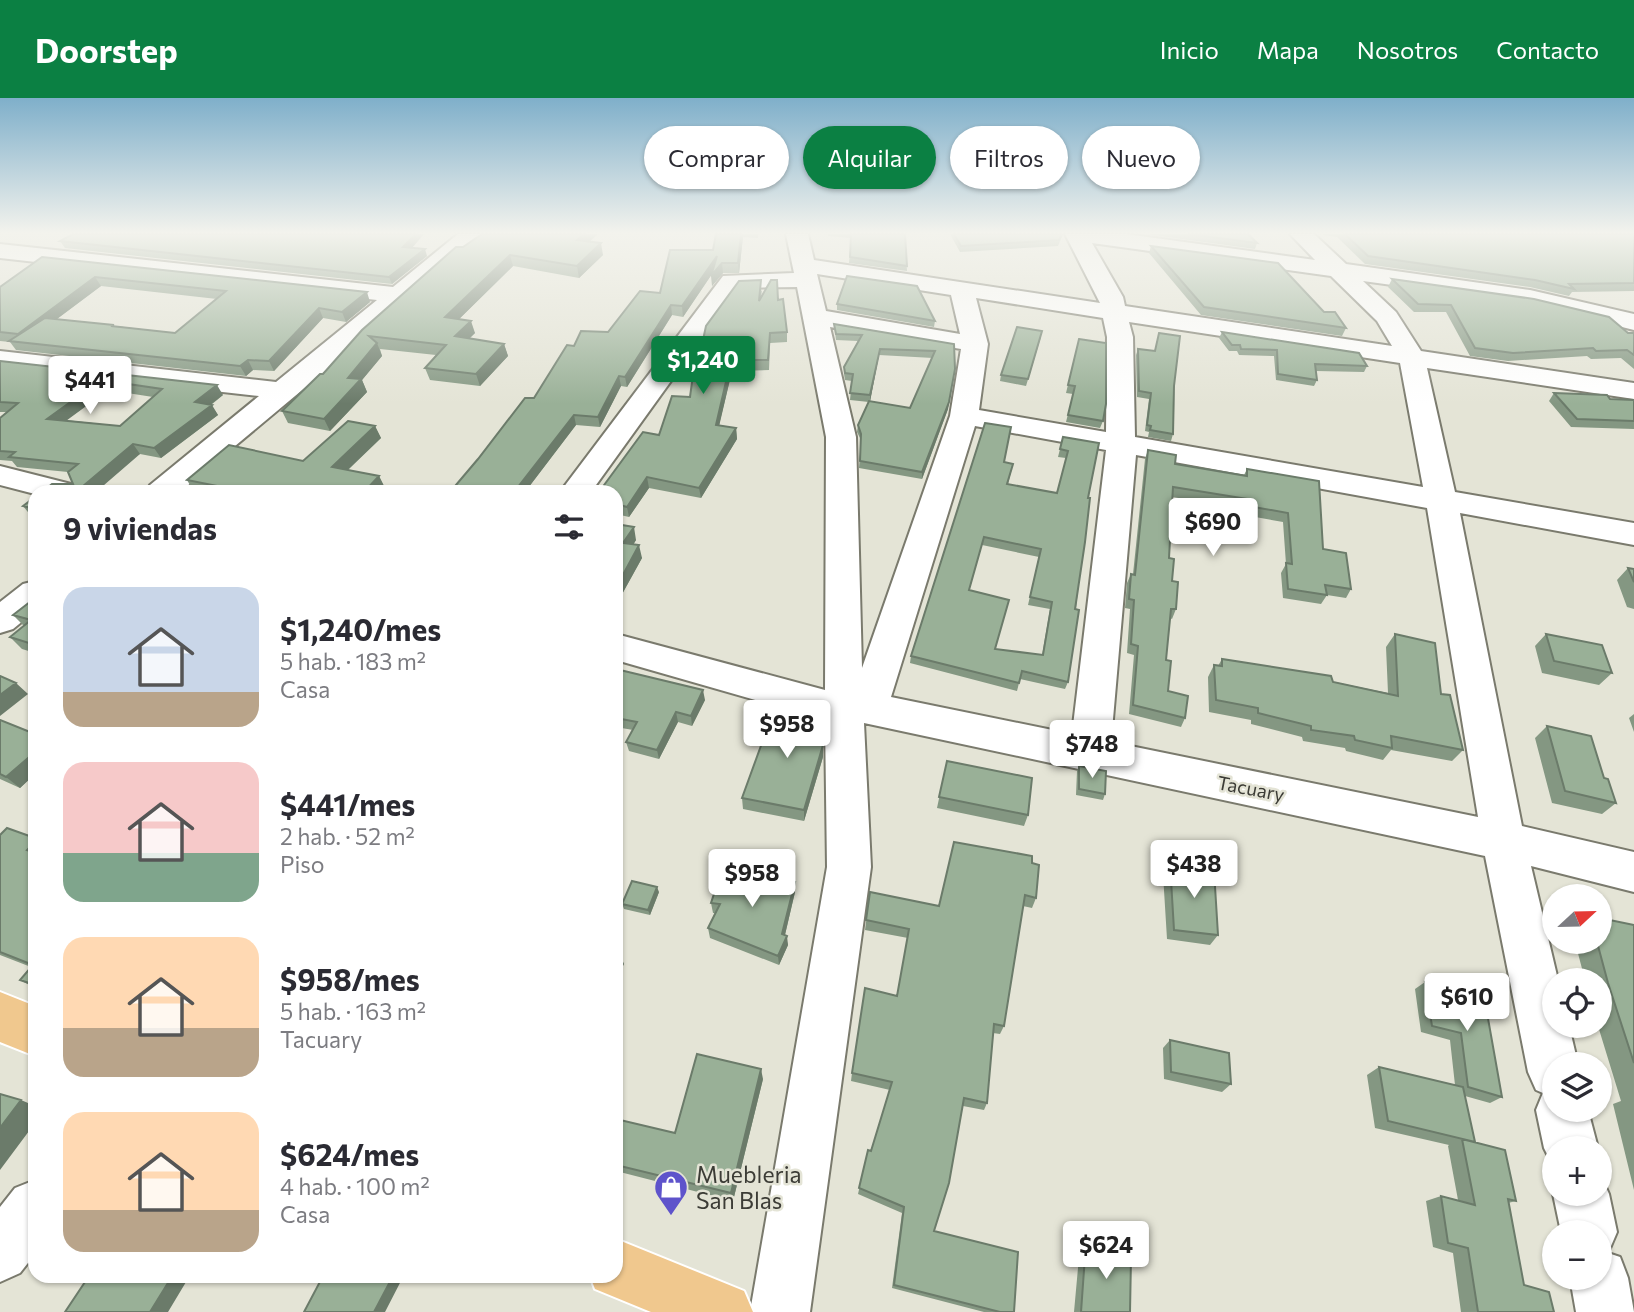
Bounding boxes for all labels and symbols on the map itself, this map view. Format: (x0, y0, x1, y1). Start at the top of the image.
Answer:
pin: $1,240 (646, 336, 760, 396)
pin: $441 (49, 356, 131, 416)
pin: $690 (1172, 498, 1254, 558)
pin: $958 (746, 700, 828, 760)
pin: $748 (1051, 720, 1133, 780)
street label: Tacuary (1216, 770, 1287, 806)
pin: $438 (1153, 840, 1235, 900)
pin: $958 (711, 850, 793, 909)
north arrow (1542, 884, 1612, 954)
pin: $610 (1426, 974, 1508, 1033)
place label: Muebleria San Blas (696, 1160, 802, 1214)
shop icon: Muebleria San Blas (652, 1168, 690, 1217)
pin: $624 (1065, 1222, 1147, 1281)

